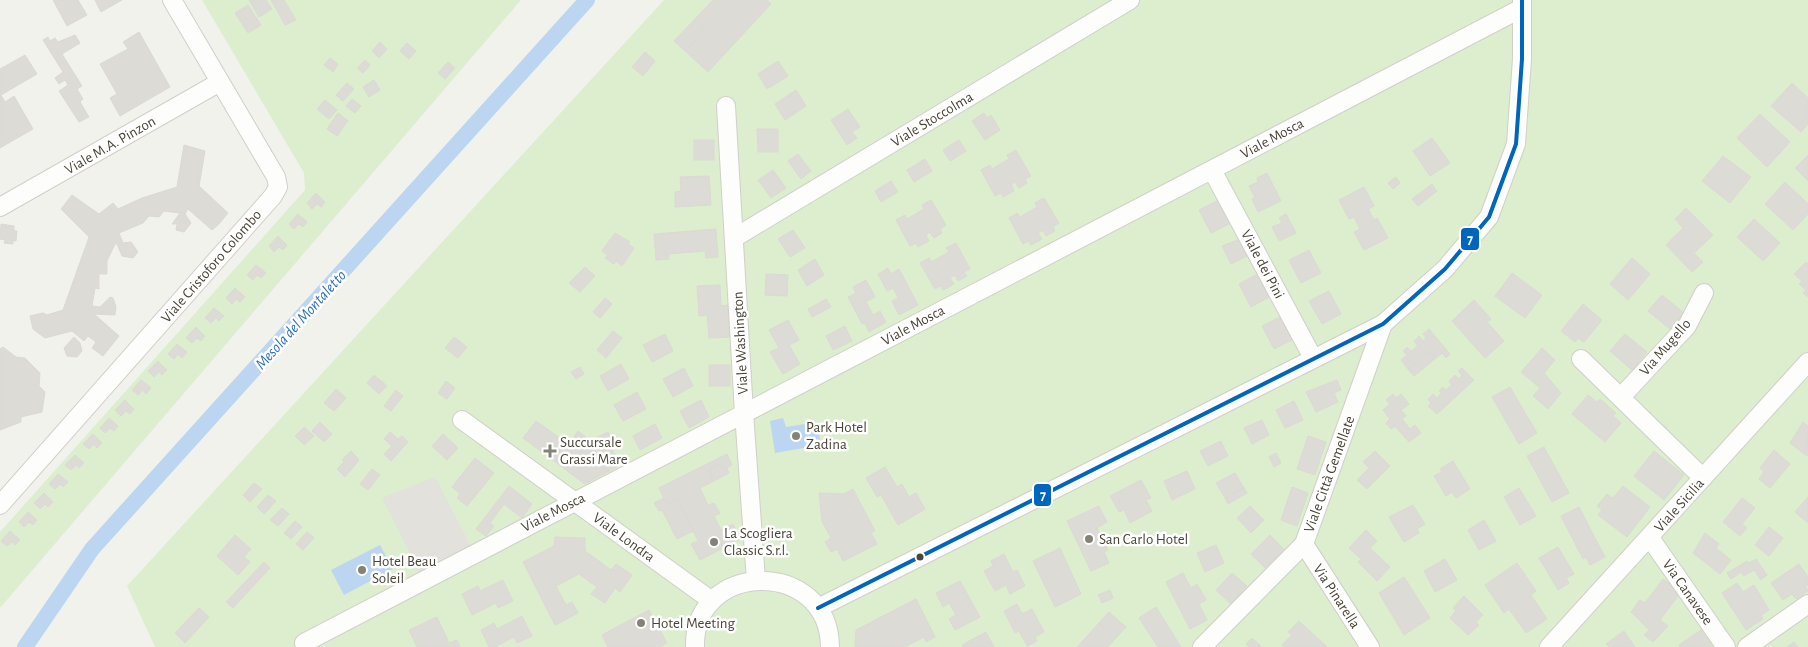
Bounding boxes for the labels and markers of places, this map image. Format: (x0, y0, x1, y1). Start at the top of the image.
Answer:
place label: Park Hotel Zadina (806, 420, 867, 452)
marker: Park Hotel Zadina (790, 430, 802, 442)
place label: Succursale Grassi Mare (560, 435, 628, 467)
marker: Succursale Grassi Mare (544, 445, 556, 457)
place label: La Scogliera Classic S.r.l. (724, 526, 793, 558)
place label: San Carlo Hotel (1099, 532, 1188, 547)
marker: San Carlo Hotel (1083, 533, 1095, 545)
marker: La Scogliera Classic S.r.l. (708, 536, 720, 548)
unlabelled marker (915, 552, 925, 562)
place label: Hotel Beau Soleil (372, 554, 437, 586)
marker: Hotel Beau Soleil (356, 564, 368, 576)
place label: Hotel Meeting (651, 616, 736, 631)
marker: Hotel Meeting (635, 617, 647, 629)

